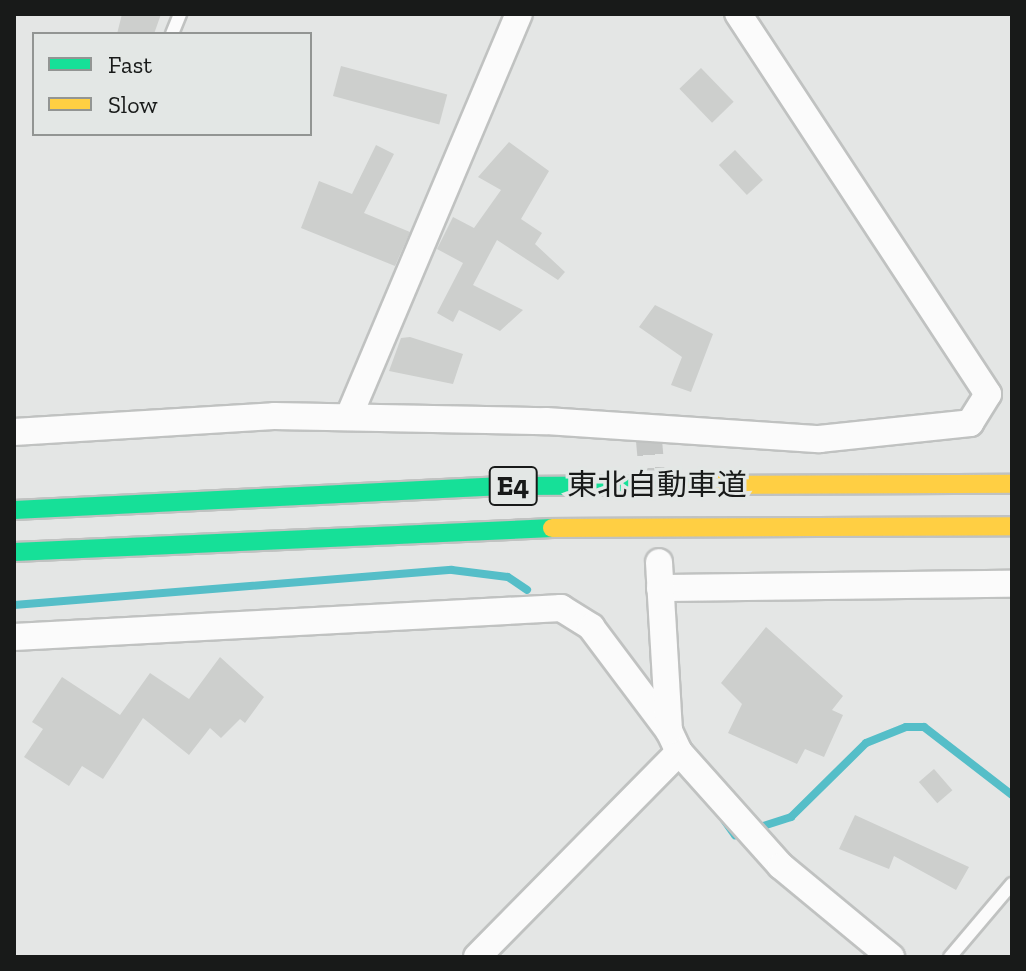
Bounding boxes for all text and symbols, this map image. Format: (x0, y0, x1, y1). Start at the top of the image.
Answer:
legend (32, 32, 312, 136)
text: Fast (108, 50, 152, 79)
text: Slow (108, 90, 158, 119)
road number: E4 (487, 462, 539, 510)
street label: 東北自動車道 (567, 467, 747, 503)

